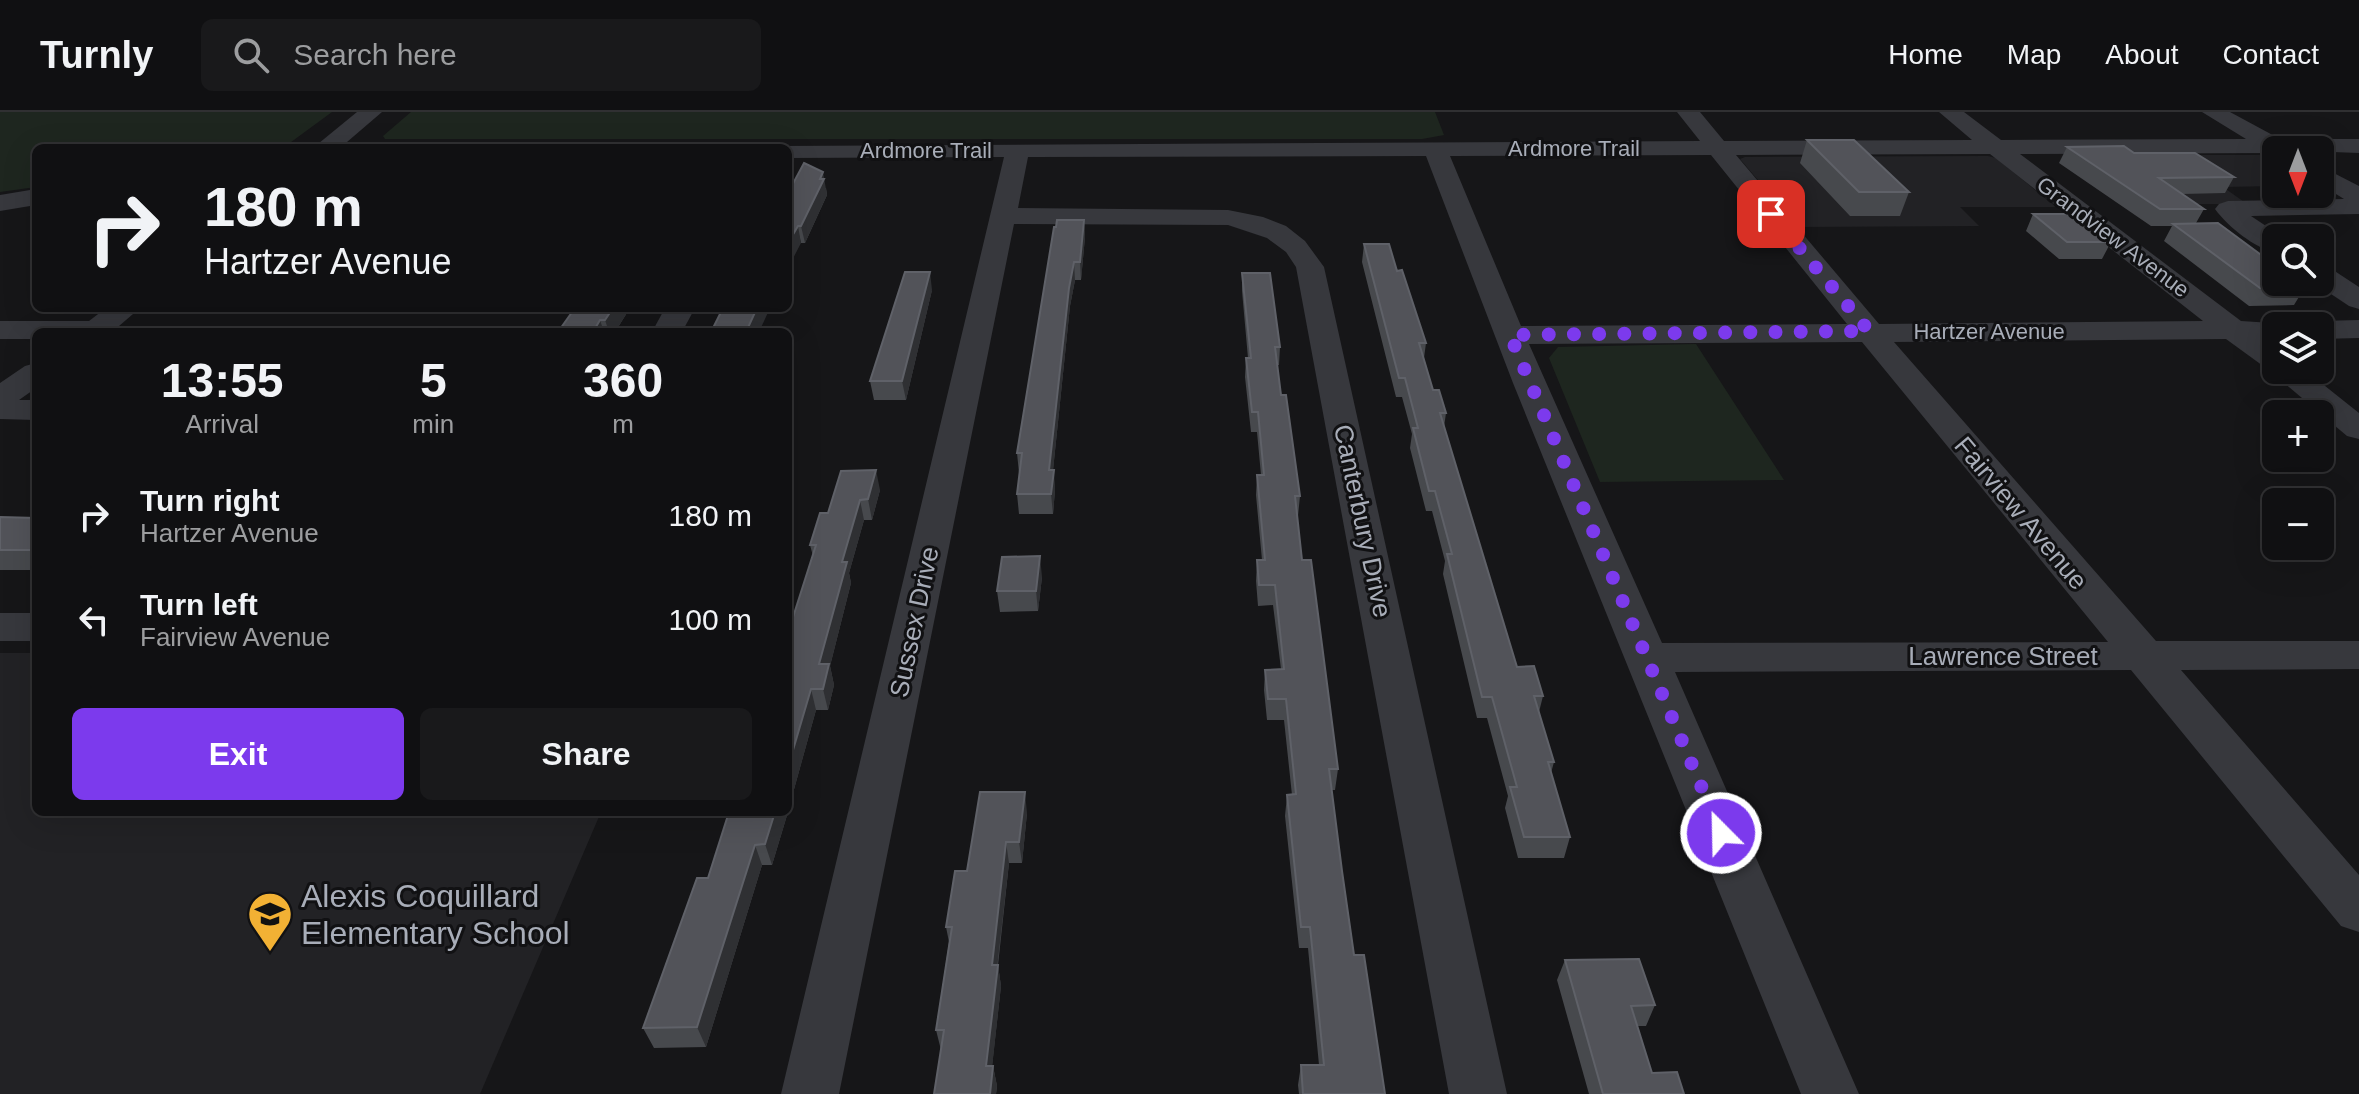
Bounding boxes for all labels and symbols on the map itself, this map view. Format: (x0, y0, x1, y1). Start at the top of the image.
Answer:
street label: Ardmore Trail (1508, 136, 1640, 161)
north arrow (2262, 136, 2334, 208)
street label: Ardmore Trail (860, 138, 992, 163)
street label: Grandview Avenue (2032, 172, 2194, 302)
pin (1737, 180, 1805, 248)
street label: Hartzer Avenue (1913, 319, 2065, 344)
street label: Canterbury Drive (1328, 422, 1398, 620)
street label: Fairview Avenue (1948, 430, 2094, 596)
street label: Sussex Drive (883, 544, 945, 700)
street label: Lawrence Street (1908, 641, 2098, 671)
position arrow (1679, 791, 1763, 875)
place label: Alexis Coquillard Elementary School (301, 878, 570, 951)
school or university icon: Alexis Coquillard Elementary School (246, 890, 294, 953)

